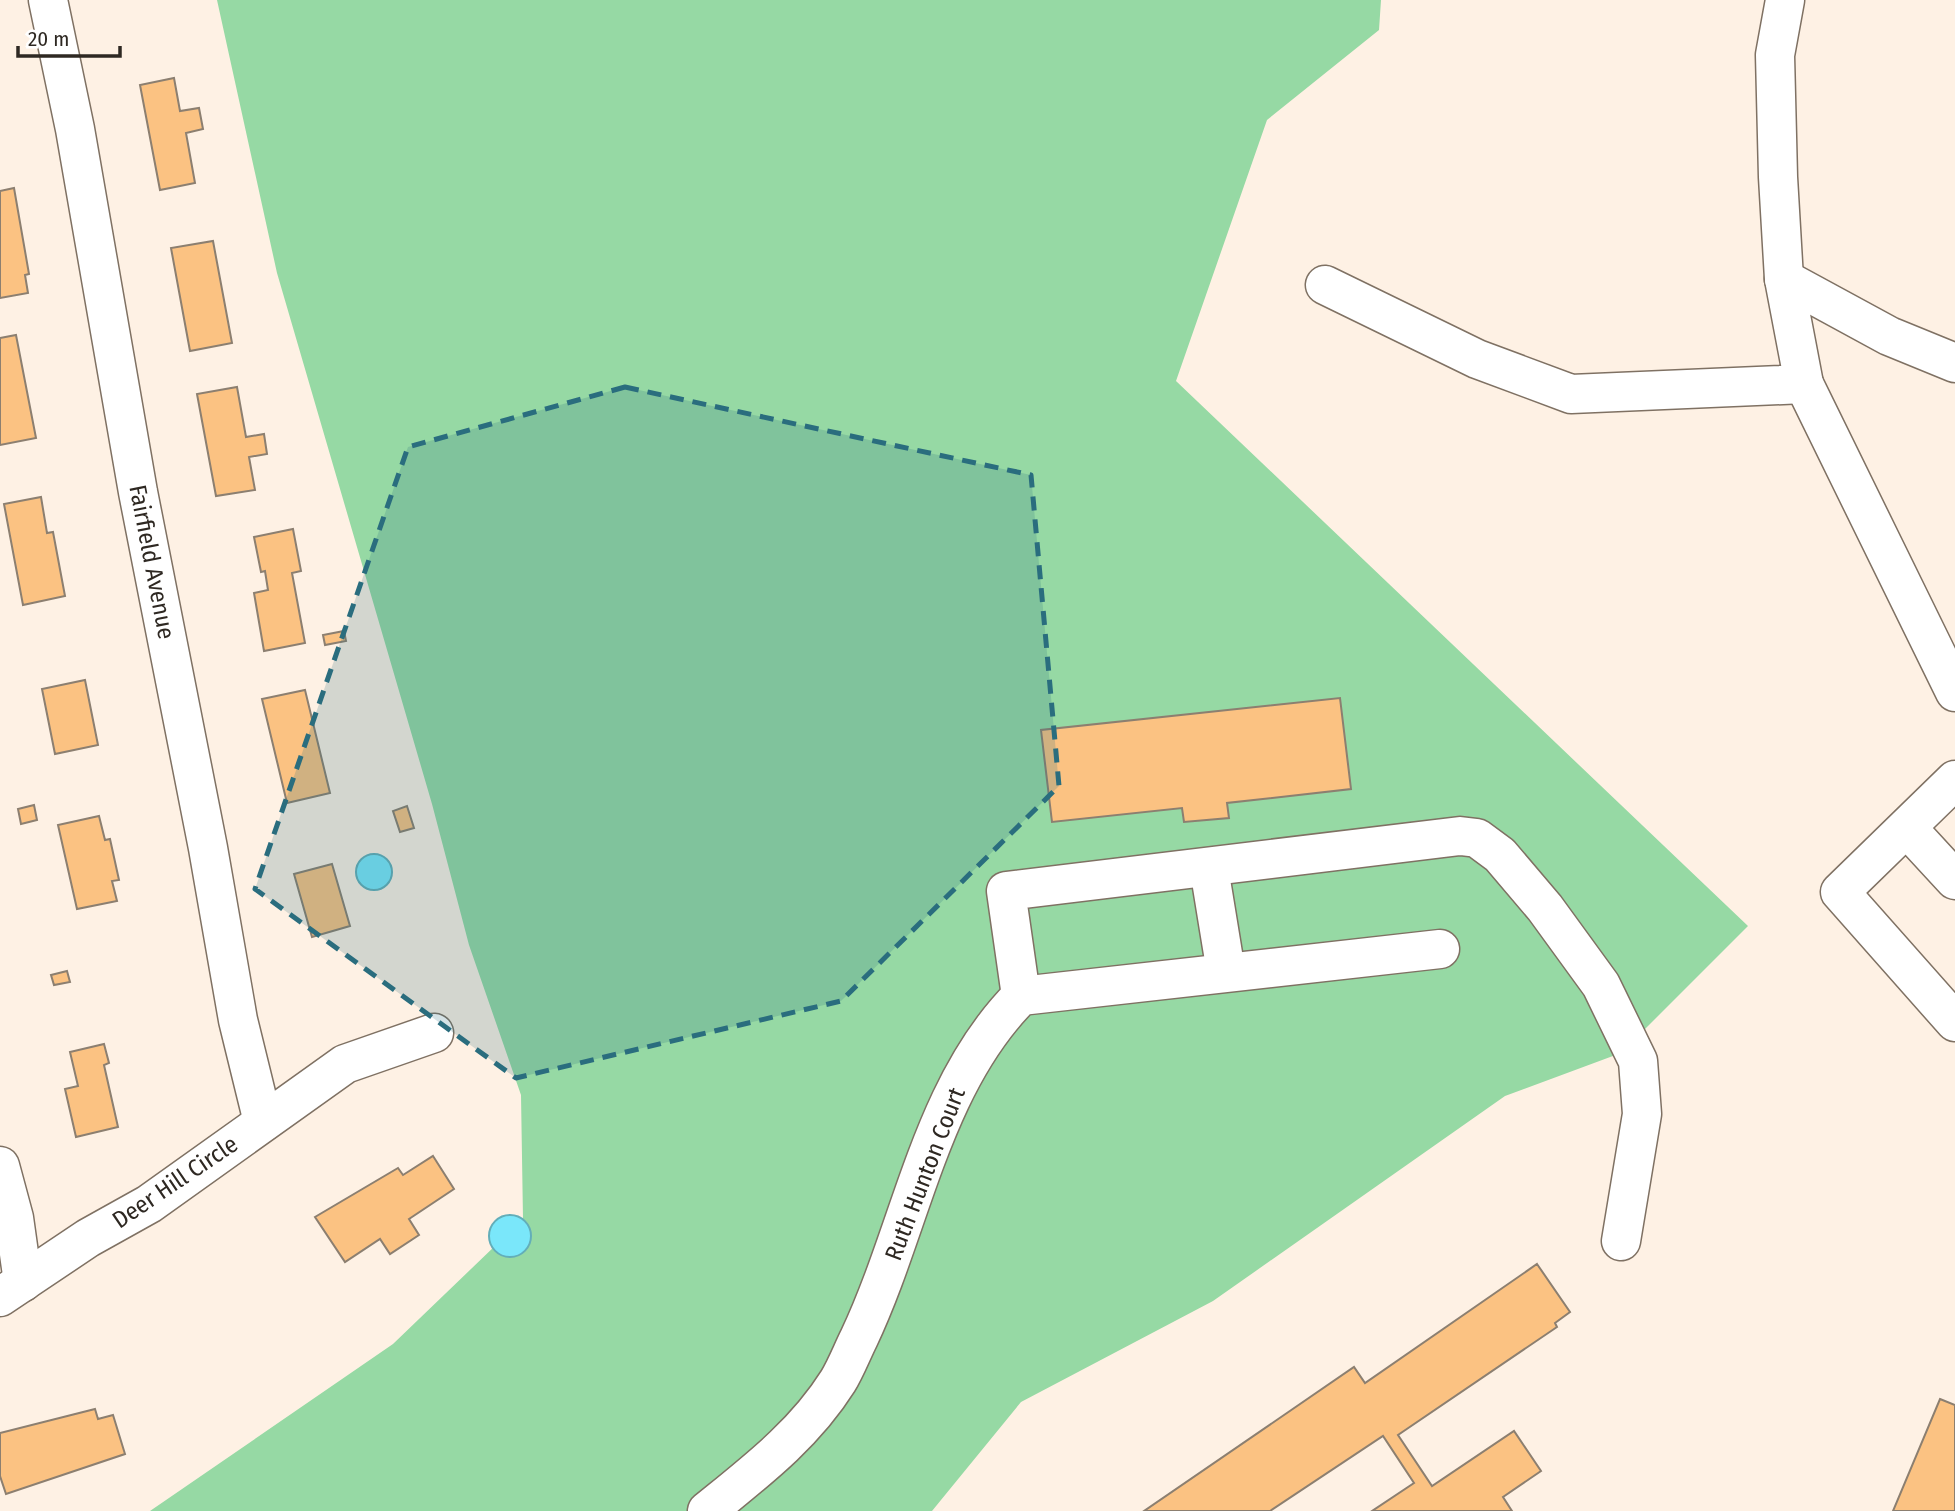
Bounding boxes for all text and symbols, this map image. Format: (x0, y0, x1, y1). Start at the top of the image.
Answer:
scale bar (18, 14, 119, 58)
text: 20 m (28, 26, 69, 52)
street label: Fairfield Avenue (123, 483, 181, 641)
street label: Ruth Hunton Court (879, 1083, 971, 1264)
street label: Deer Hill Circle (107, 1130, 243, 1234)

